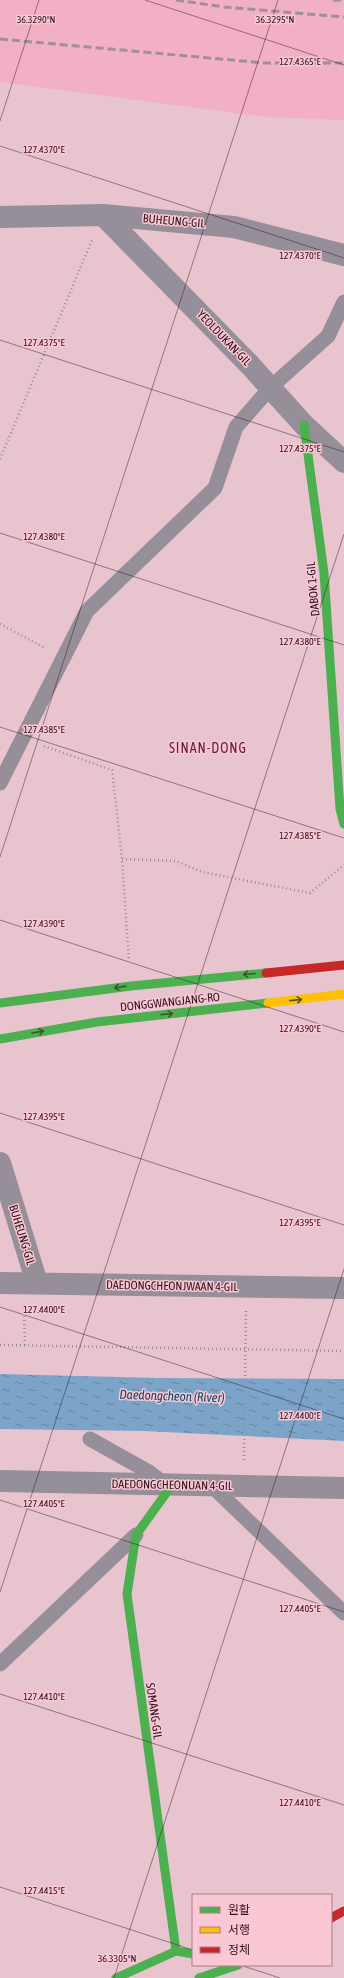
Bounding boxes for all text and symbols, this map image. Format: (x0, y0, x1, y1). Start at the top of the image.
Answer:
text: 36.3290°N (17, 14, 55, 25)
text: 36.3295°N (256, 14, 294, 25)
text: 127.4365°E (279, 56, 322, 67)
text: 127.4370°E (23, 144, 66, 155)
street label: BUHEUNG-GIL (142, 211, 206, 231)
text: 127.4370°E (279, 250, 322, 261)
street label: YEOLDUKAN-GIL (194, 307, 254, 369)
text: 127.4375°E (23, 337, 66, 348)
text: 127.4375°E (279, 443, 322, 454)
text: 127.4380°E (23, 531, 66, 542)
street label: DABOK 1-GIL (304, 561, 322, 617)
text: 127.4380°E (279, 636, 322, 647)
text: 127.4385°E (23, 724, 66, 735)
district label: SINAN-DONG (169, 740, 247, 756)
text: 127.4385°E (279, 830, 322, 841)
text: 127.4390°E (23, 918, 66, 929)
one-way arrow (243, 971, 256, 978)
one-way arrow (114, 983, 127, 991)
street label: DONGGWANGJANG-RO (119, 990, 221, 1014)
one-way arrow (289, 996, 302, 1003)
one-way arrow (160, 1010, 173, 1018)
text: 127.4390°E (279, 1023, 322, 1034)
one-way arrow (32, 1028, 45, 1036)
text: 127.4395°E (23, 1111, 66, 1122)
street label: BUHEUNG-GIL (6, 1203, 38, 1267)
text: 127.4395°E (279, 1217, 322, 1228)
street label: DAEDONGCHEONJWAAN 4-GIL (106, 1278, 238, 1294)
text: 127.4400°E (23, 1304, 66, 1315)
water label: Daedongcheon (River) (119, 1387, 225, 1405)
text: 127.4400°E (279, 1410, 322, 1421)
street label: DAEDONGCHEONUAN 4-GIL (111, 1477, 233, 1493)
text: 127.4405°E (23, 1498, 66, 1509)
text: 127.4405°E (279, 1603, 322, 1614)
street label: SOMANG-GIL (143, 1682, 165, 1740)
text: 127.4410°E (23, 1691, 66, 1702)
text: 127.4410°E (279, 1797, 322, 1808)
text: 127.4415°E (23, 1885, 66, 1896)
legend (192, 1894, 332, 1966)
text: 원활 (228, 1903, 250, 1917)
text: 서행 (228, 1923, 250, 1937)
text: 정체 (228, 1943, 250, 1957)
text: 36.3305°N (98, 1953, 136, 1964)

